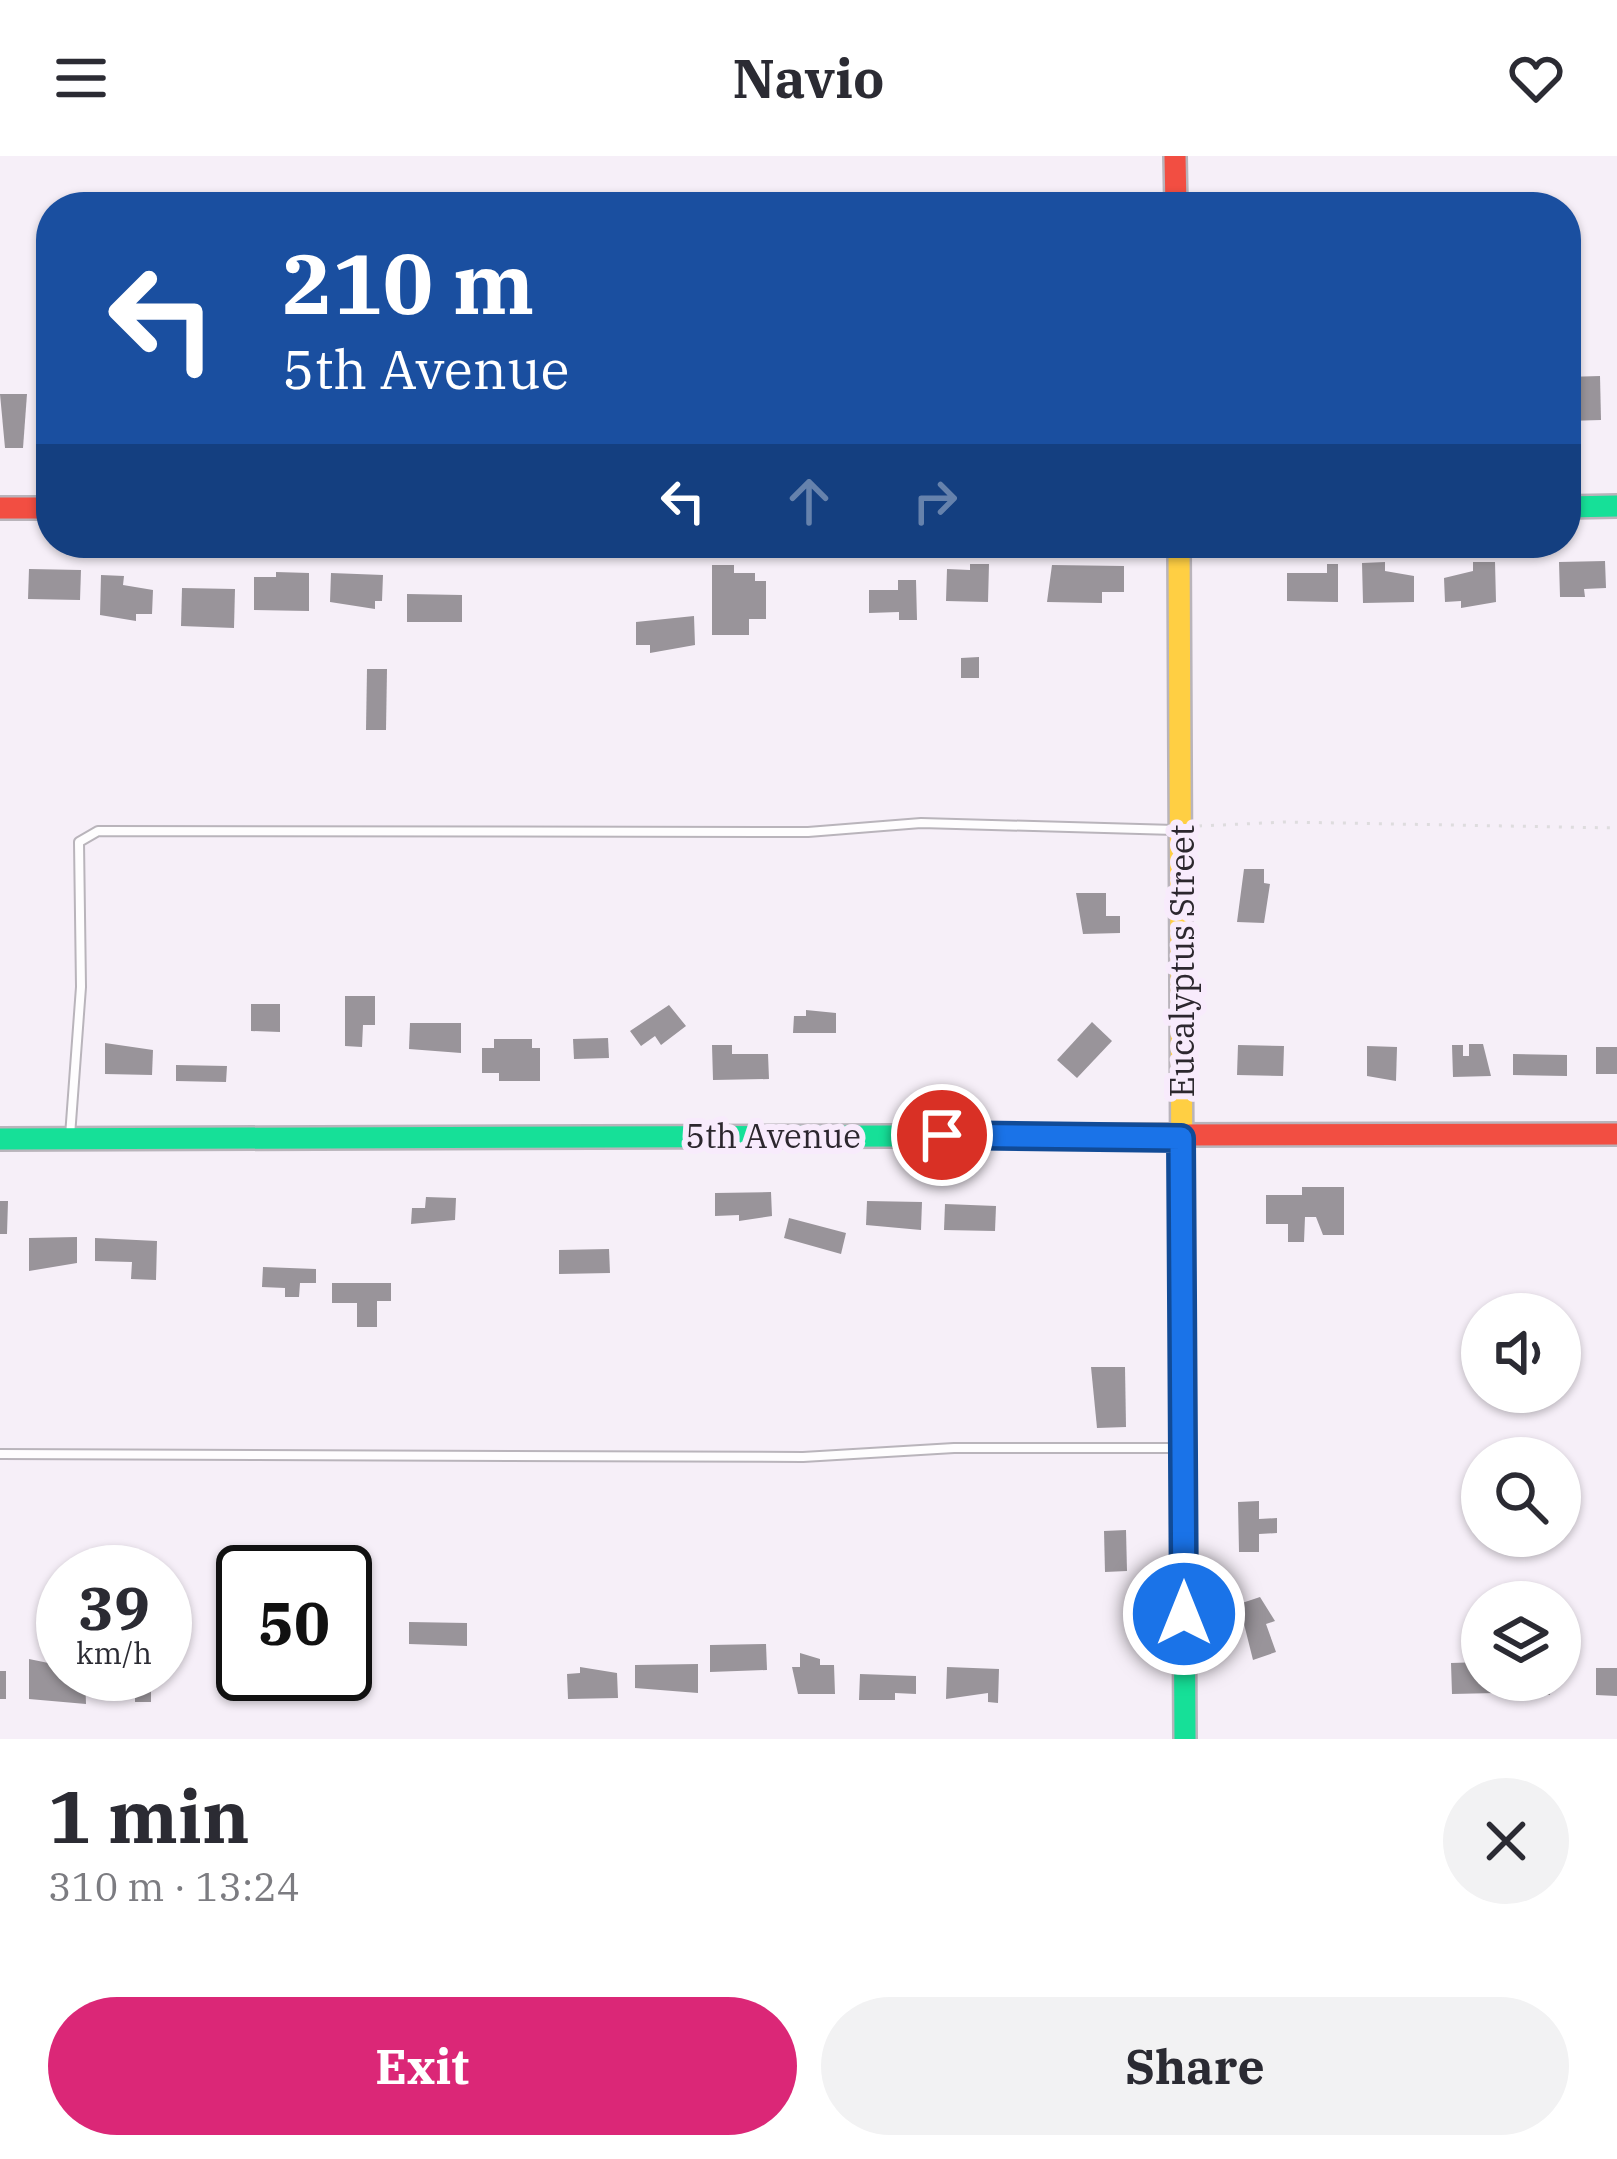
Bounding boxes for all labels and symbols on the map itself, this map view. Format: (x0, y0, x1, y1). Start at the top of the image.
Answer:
street label: Eucalyptus Street (1160, 825, 1203, 1097)
pin (891, 1084, 993, 1186)
street label: 5th Avenue (685, 1114, 861, 1157)
speed limit sign: 50 (216, 1545, 372, 1701)
position arrow (1121, 1551, 1247, 1677)

